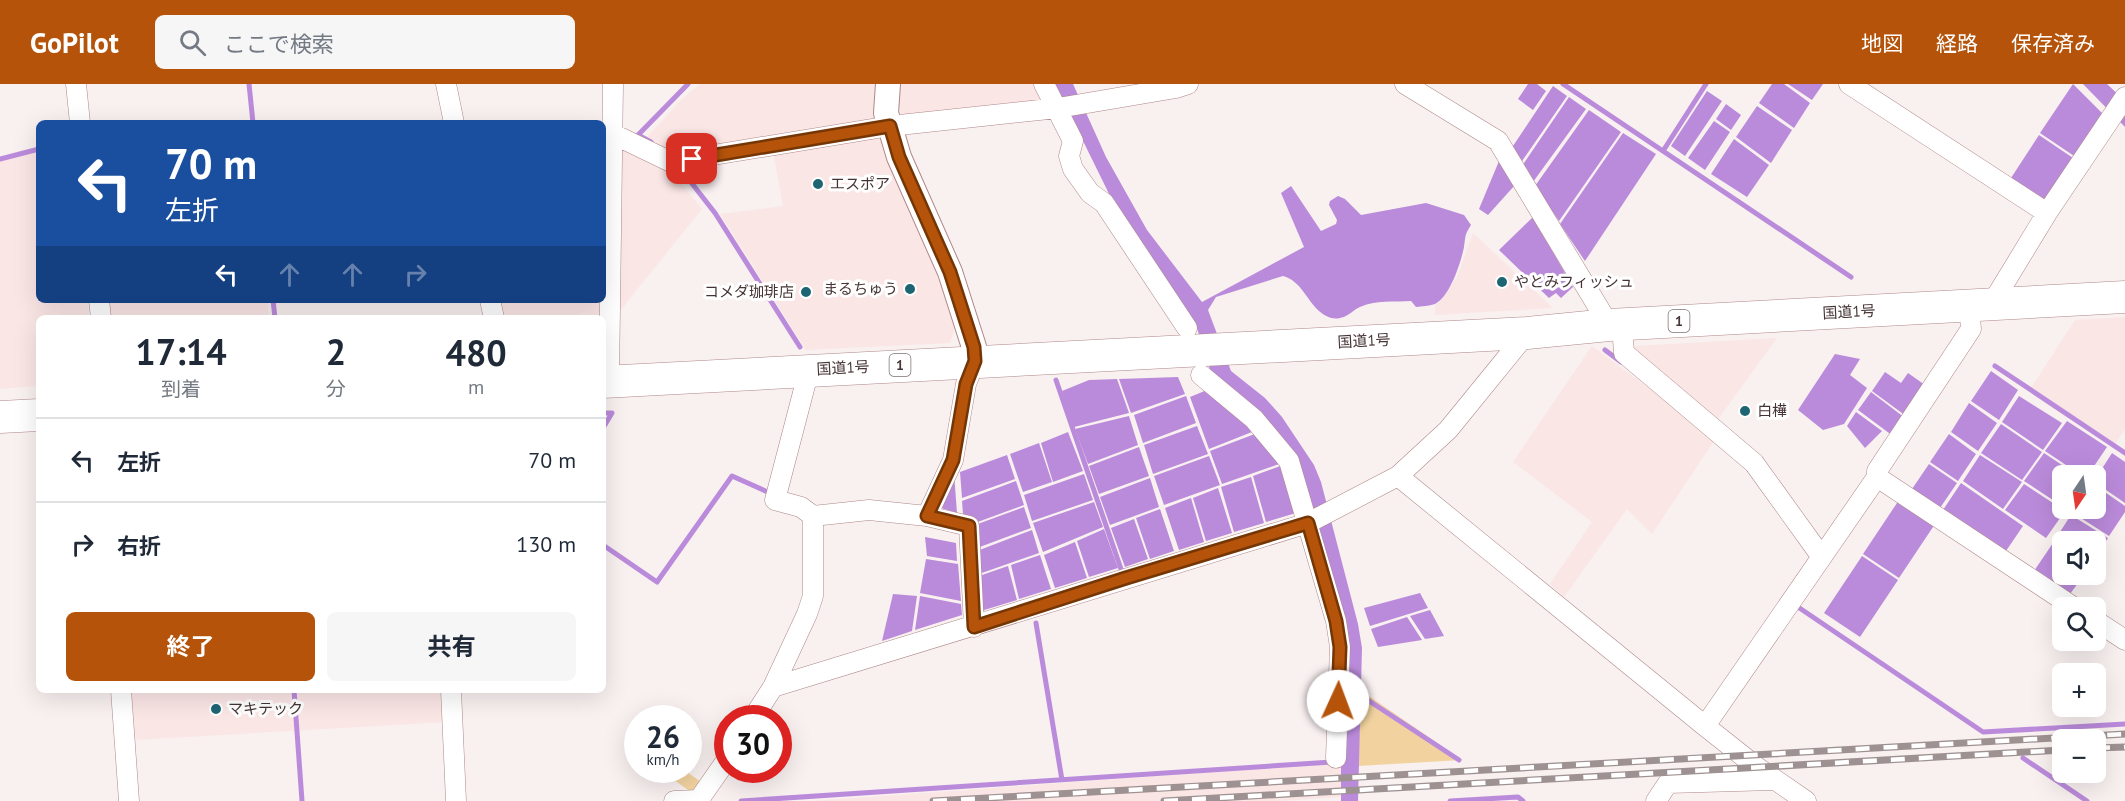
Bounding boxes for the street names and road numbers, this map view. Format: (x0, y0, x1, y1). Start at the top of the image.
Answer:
street label: 国道1号 (1822, 301, 1876, 322)
road number: 1 (1668, 310, 1690, 332)
street label: 国道1号 (1337, 330, 1391, 351)
road number: 1 (890, 354, 910, 376)
street label: 国道1号 (816, 357, 870, 378)

